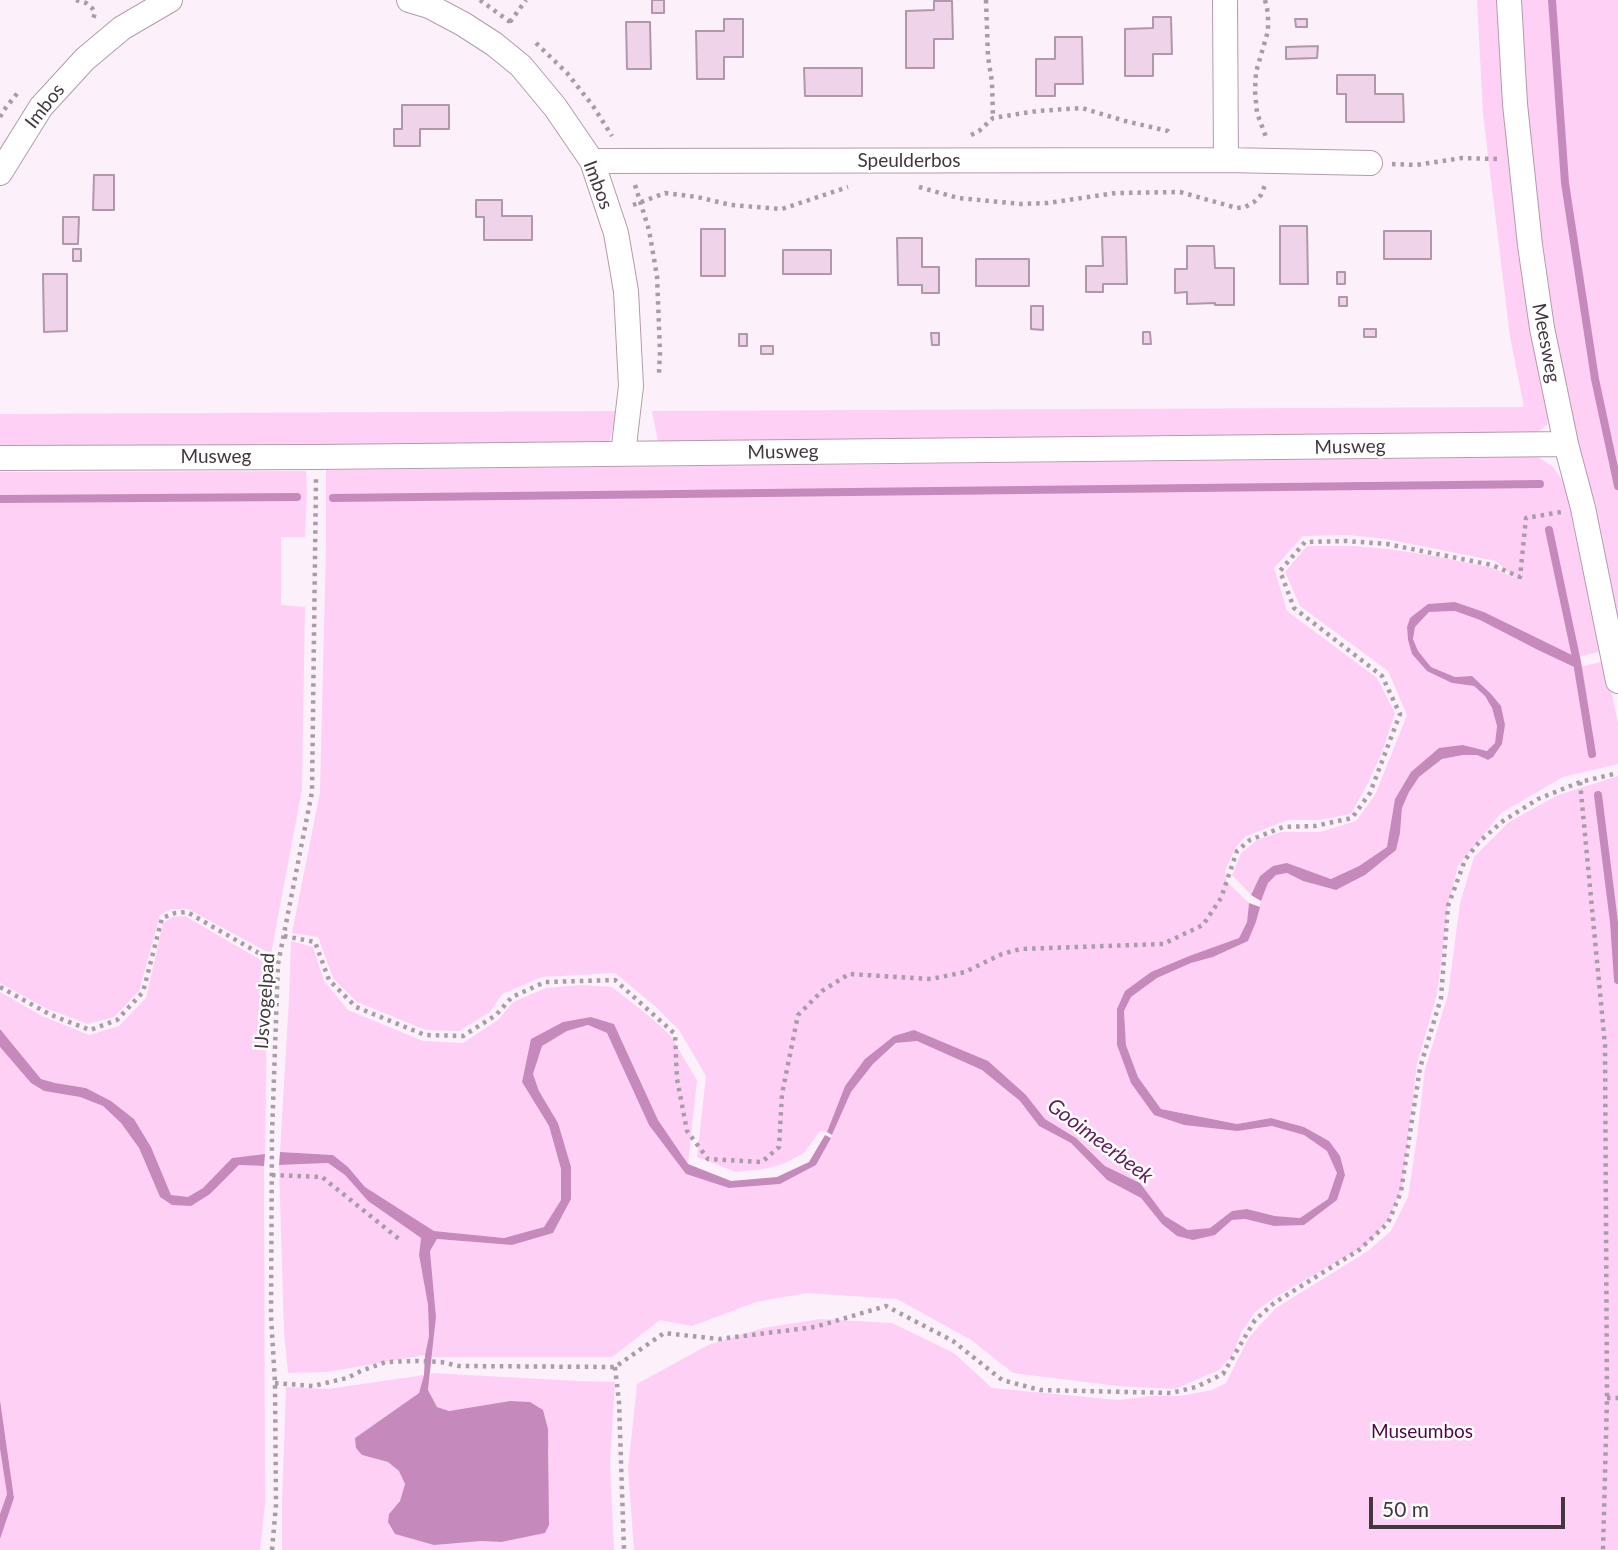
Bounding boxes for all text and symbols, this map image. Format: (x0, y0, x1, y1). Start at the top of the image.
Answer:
street label: Imbos (20, 79, 70, 133)
street label: Speulderbos (857, 150, 961, 172)
street label: Imbos (578, 157, 618, 213)
street label: Meesweg (1527, 301, 1565, 385)
street label: Musweg (1314, 435, 1386, 459)
street label: Musweg (747, 440, 819, 464)
street label: Musweg (181, 446, 251, 468)
street label: IJsvogelpad (250, 952, 280, 1050)
water label: Gooimeerbeek (1042, 1093, 1158, 1189)
park label: Museumbos (1371, 1421, 1473, 1443)
scale bar (1373, 1484, 1569, 1528)
text: 50 m (1382, 1496, 1429, 1521)

